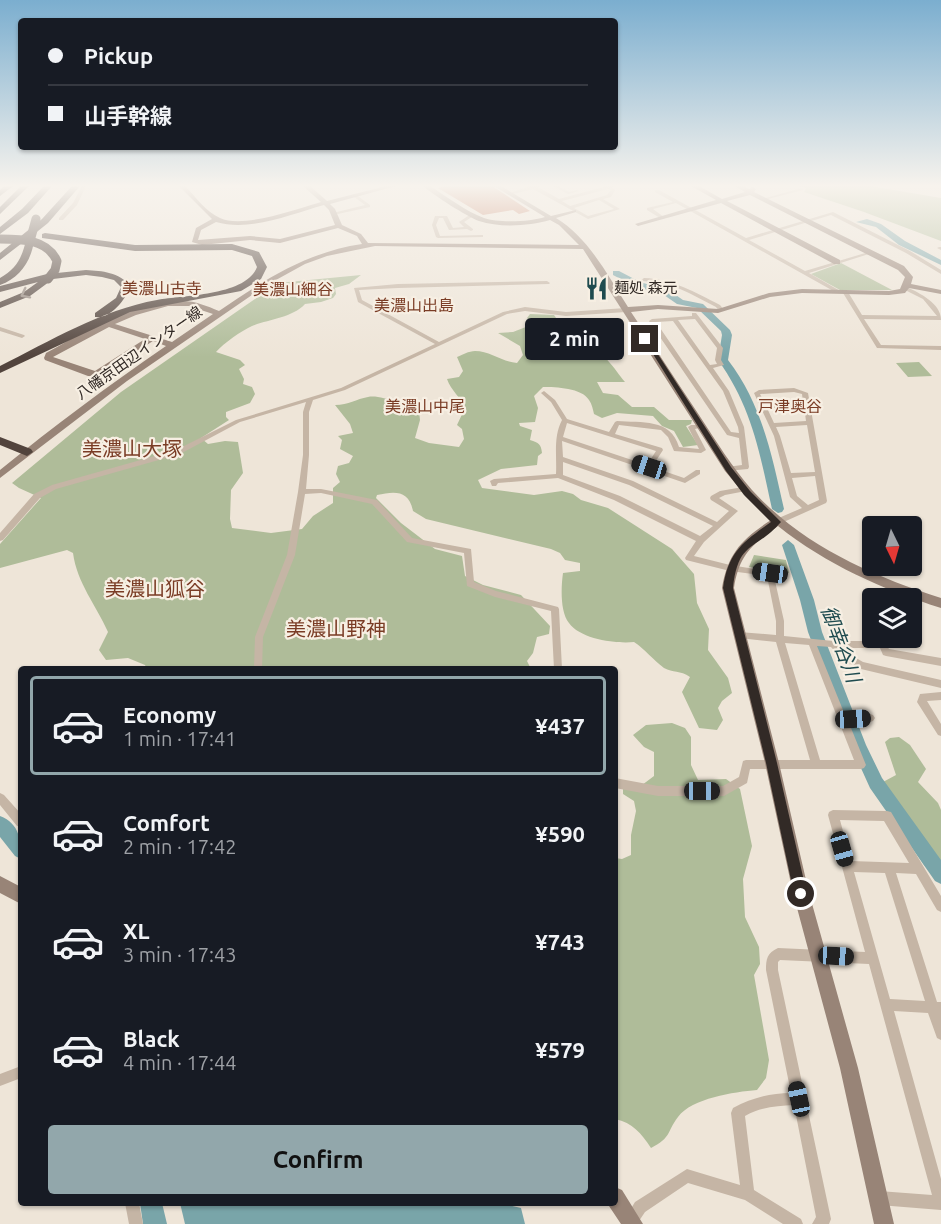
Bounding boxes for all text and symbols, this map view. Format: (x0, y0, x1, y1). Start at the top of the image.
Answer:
text: Pickup (84, 43, 153, 68)
text: 山手幹線 (84, 103, 172, 128)
restaurant icon: 麺処 森元 (583, 275, 609, 301)
district label: 美濃山古寺 (122, 279, 202, 297)
place label: 麺処 森元 (614, 279, 677, 296)
district label: 美濃山細谷 (253, 280, 333, 298)
one-way arrow (21, 287, 32, 298)
district label: 美濃山出島 (374, 296, 454, 314)
street label: 八幡京田辺インター線 (72, 303, 205, 403)
callout: 2 min (525, 318, 624, 360)
route end (631, 325, 658, 352)
text: 2 min (549, 327, 600, 350)
district label: 美濃山中尾 (385, 397, 465, 415)
district label: 戸津奥谷 (758, 397, 822, 415)
district label: 美濃山大塚 (82, 437, 182, 460)
car (629, 453, 669, 481)
north arrow (862, 516, 922, 576)
map controls (862, 516, 922, 648)
car (751, 562, 789, 584)
district label: 美濃山狐谷 (105, 577, 205, 600)
button: layers (862, 588, 922, 648)
water label: 御幸谷川 (817, 602, 867, 687)
district label: 美濃山野神 (286, 617, 386, 640)
icon: car (51, 699, 105, 753)
text: Economy (123, 702, 216, 727)
car (835, 709, 871, 729)
text: ¥437 (535, 713, 585, 738)
text: 1 min · 17:41 (123, 727, 237, 750)
car (684, 782, 720, 800)
icon: car (51, 807, 105, 861)
text: Comfort (123, 810, 210, 835)
text: ¥590 (535, 821, 585, 846)
car (828, 829, 856, 869)
text: 2 min · 17:42 (123, 835, 237, 858)
route start (787, 880, 814, 907)
icon: car (51, 915, 105, 969)
text: XL (123, 918, 150, 943)
text: ¥743 (535, 929, 585, 954)
text: 3 min · 17:43 (123, 943, 237, 966)
car (818, 946, 854, 966)
icon: car (51, 1023, 105, 1077)
text: Black (123, 1026, 180, 1051)
text: ¥579 (535, 1037, 585, 1062)
text: 4 min · 17:44 (123, 1051, 237, 1074)
car (786, 1080, 812, 1118)
button: Confirm (48, 1125, 588, 1194)

